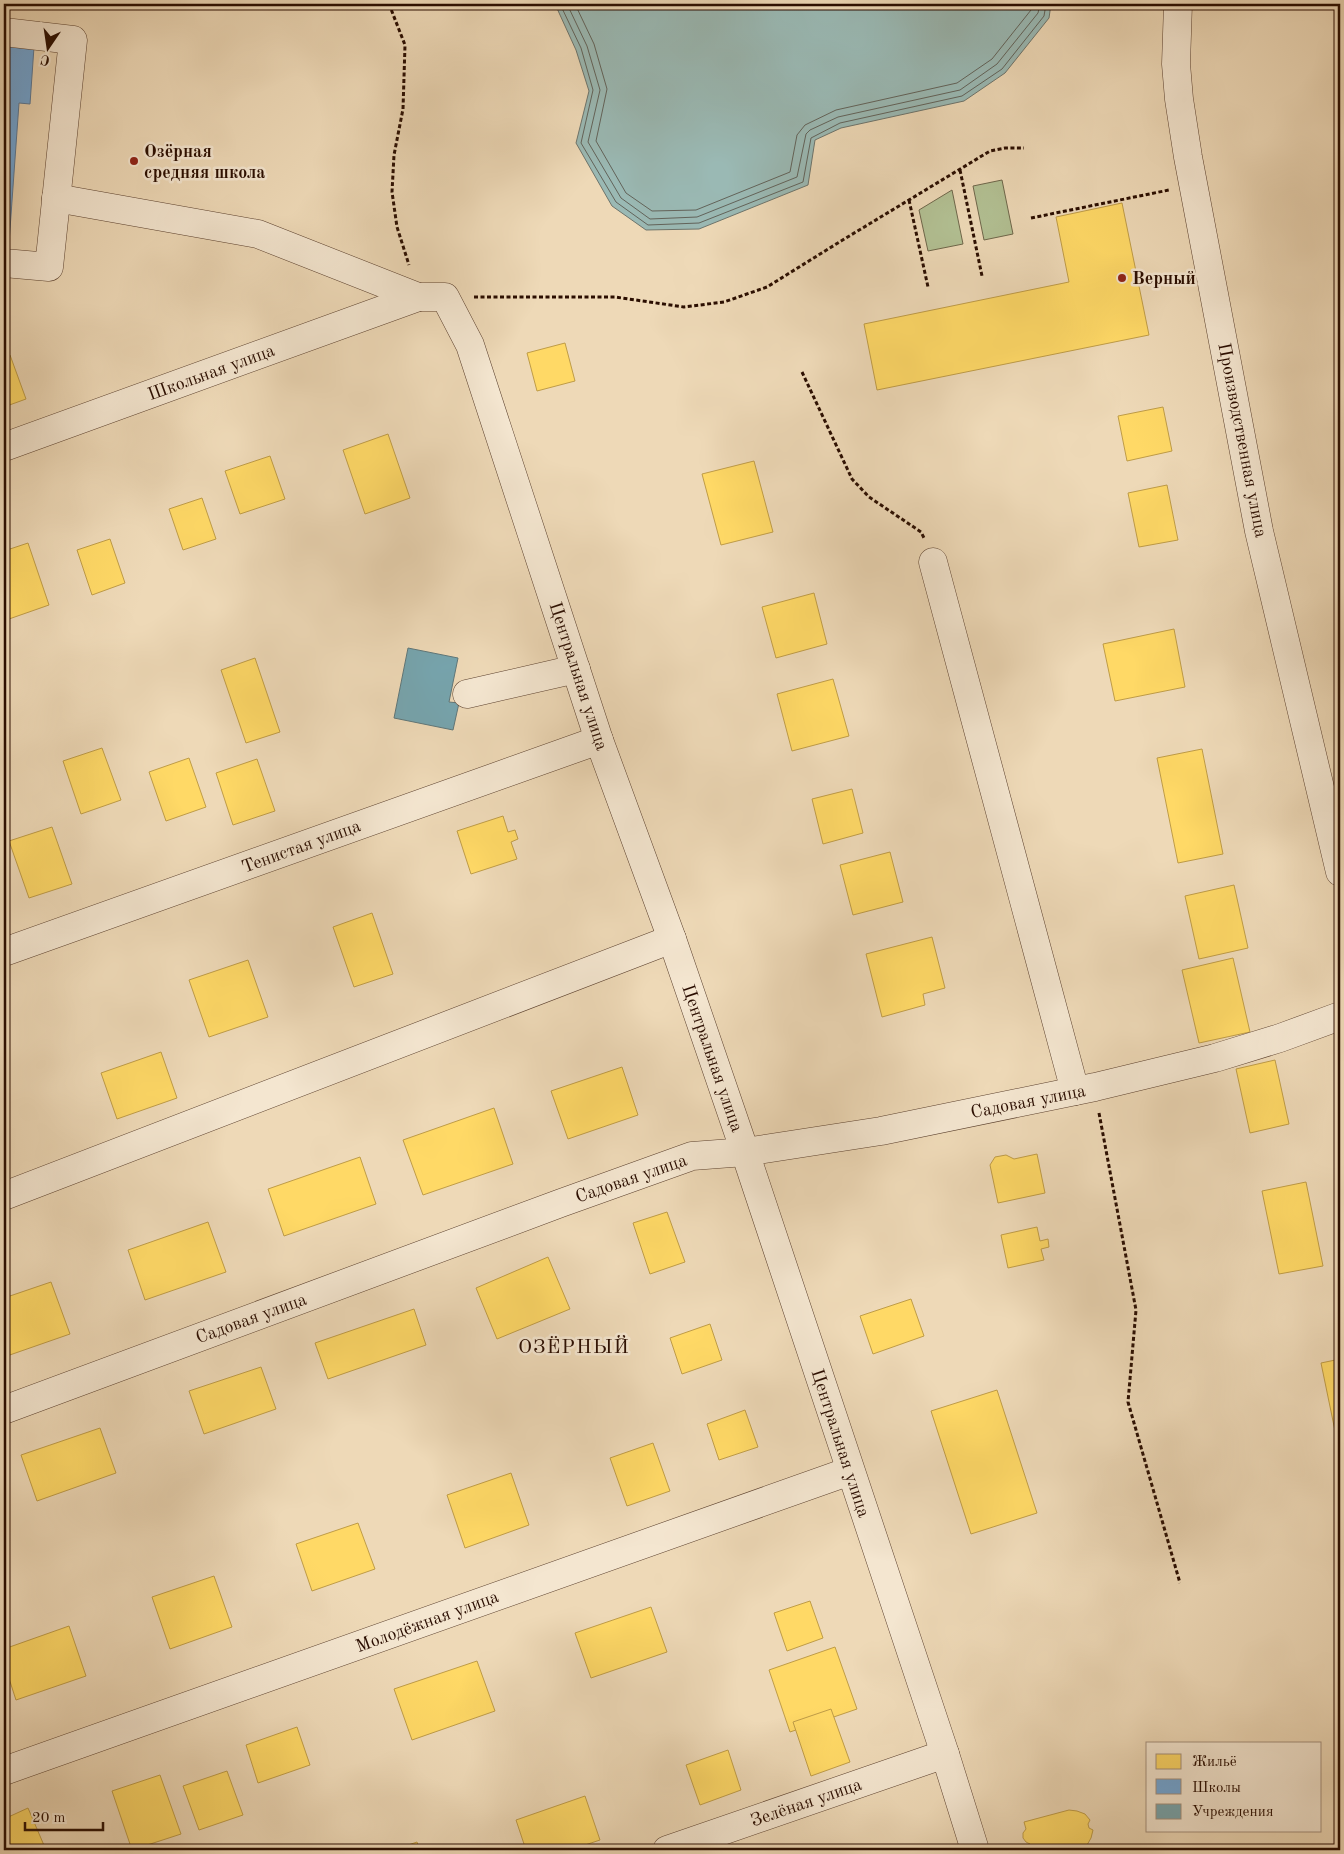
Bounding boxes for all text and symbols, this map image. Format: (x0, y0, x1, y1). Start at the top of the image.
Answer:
north arrow (22, 22, 72, 72)
text: С (39, 52, 51, 68)
place label: Озёрная средняя школа (144, 143, 265, 182)
marker: Озёрная средняя школа (128, 155, 140, 167)
place label: Верный (1132, 270, 1196, 288)
marker: Верный (1116, 272, 1128, 284)
street label: Производственная улица (1214, 341, 1270, 539)
street label: Школьная улица (146, 342, 277, 404)
street label: Центральная улица (546, 600, 611, 753)
street label: Тенистая улица (239, 817, 363, 877)
street label: Центральная улица (678, 982, 746, 1135)
street label: Садовая улица (969, 1082, 1087, 1122)
street label: Садовая улица (573, 1151, 690, 1206)
street label: Садовая улица (193, 1290, 309, 1347)
district label: ОЗЁРНЫЙ (518, 1335, 630, 1358)
street label: Центральная улица (808, 1367, 873, 1520)
street label: Молодёжная улица (353, 1588, 501, 1656)
legend (1146, 1742, 1322, 1832)
text: Жильё (1192, 1755, 1237, 1770)
street label: Зелёная улица (749, 1776, 864, 1830)
text: Школы (1192, 1781, 1241, 1796)
scale bar (25, 1799, 102, 1831)
text: Учреждения (1192, 1805, 1274, 1820)
text: 20 m (32, 1811, 66, 1826)

